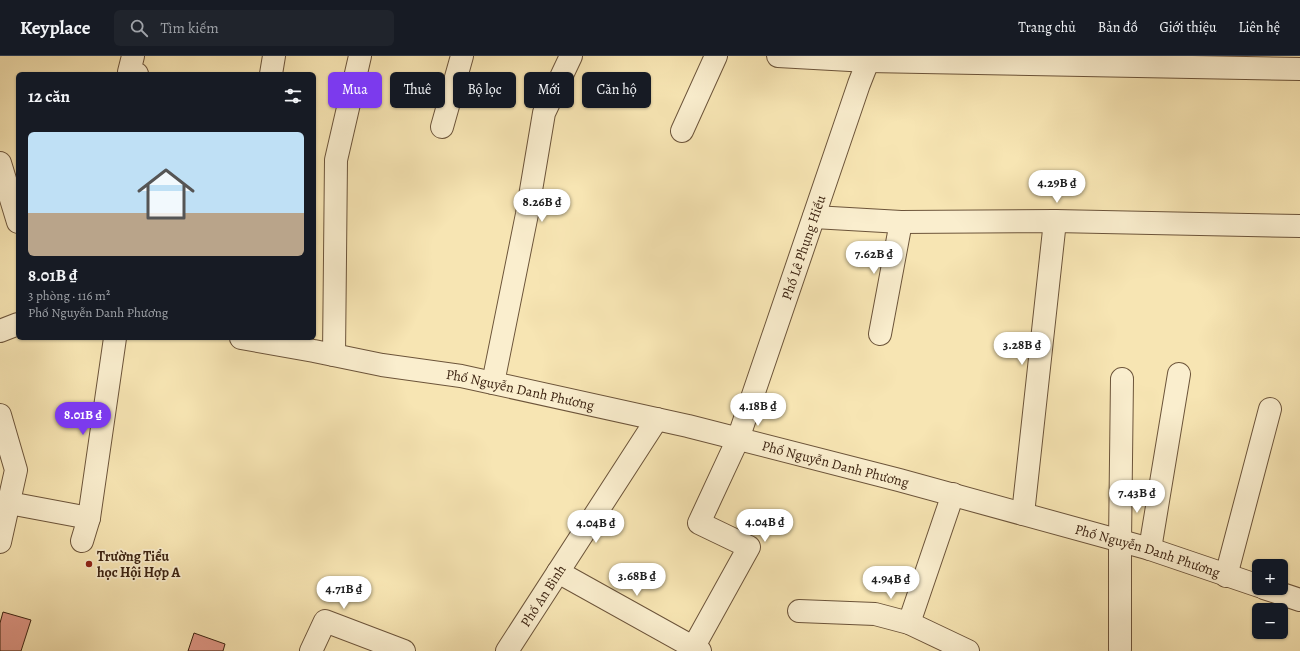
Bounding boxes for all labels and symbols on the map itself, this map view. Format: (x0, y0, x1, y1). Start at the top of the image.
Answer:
pin: 4.29B ₫ (1020, 170, 1094, 204)
pin: 8.26B ₫ (505, 189, 579, 223)
street label: Phố Lê Phụng Hiểu (777, 192, 831, 302)
pin: 7.62B ₫ (837, 241, 911, 275)
pin: 3.28B ₫ (985, 332, 1059, 366)
street label: Phố Nguyễn Danh Phương (445, 365, 596, 415)
pin: 4.18B ₫ (721, 393, 795, 427)
pin: 8.01B ₫ (46, 402, 120, 436)
street label: Phố Nguyễn Danh Phương (760, 436, 911, 492)
pin: 7.43B ₫ (1100, 480, 1174, 514)
pin: 4.04B ₫ (728, 509, 802, 543)
pin: 4.04B ₫ (559, 510, 633, 544)
street label: Phố Nguyễn Danh Phương (1073, 520, 1223, 582)
place label: Trường Tiểu học Hội Hợp A (97, 547, 180, 582)
marker: Trường Tiểu học Hội Hợp A (84, 559, 94, 569)
street label: Phố An Bình (516, 561, 571, 631)
pin: 3.68B ₫ (600, 563, 674, 597)
pin: 4.94B ₫ (854, 566, 928, 600)
pin: 4.71B ₫ (307, 576, 381, 610)

